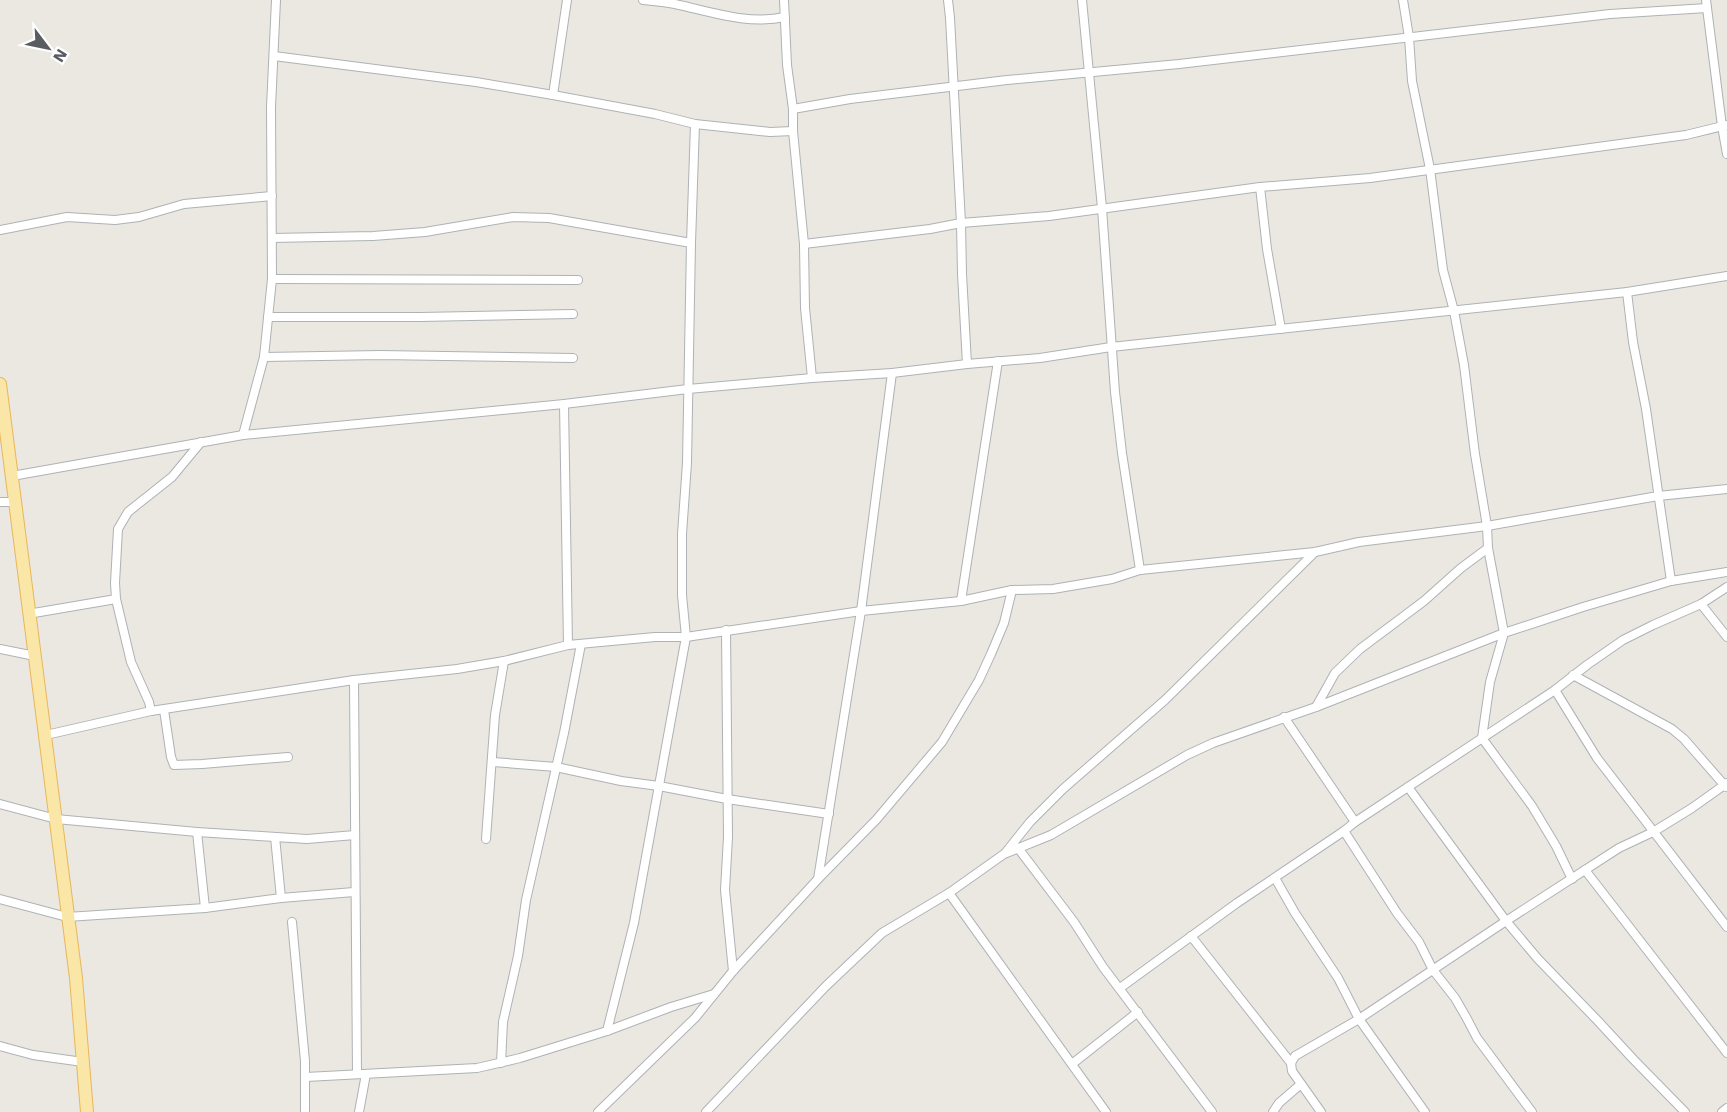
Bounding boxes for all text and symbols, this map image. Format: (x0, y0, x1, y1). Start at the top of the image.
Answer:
north arrow (18, 18, 78, 78)
text: N (49, 46, 71, 66)

